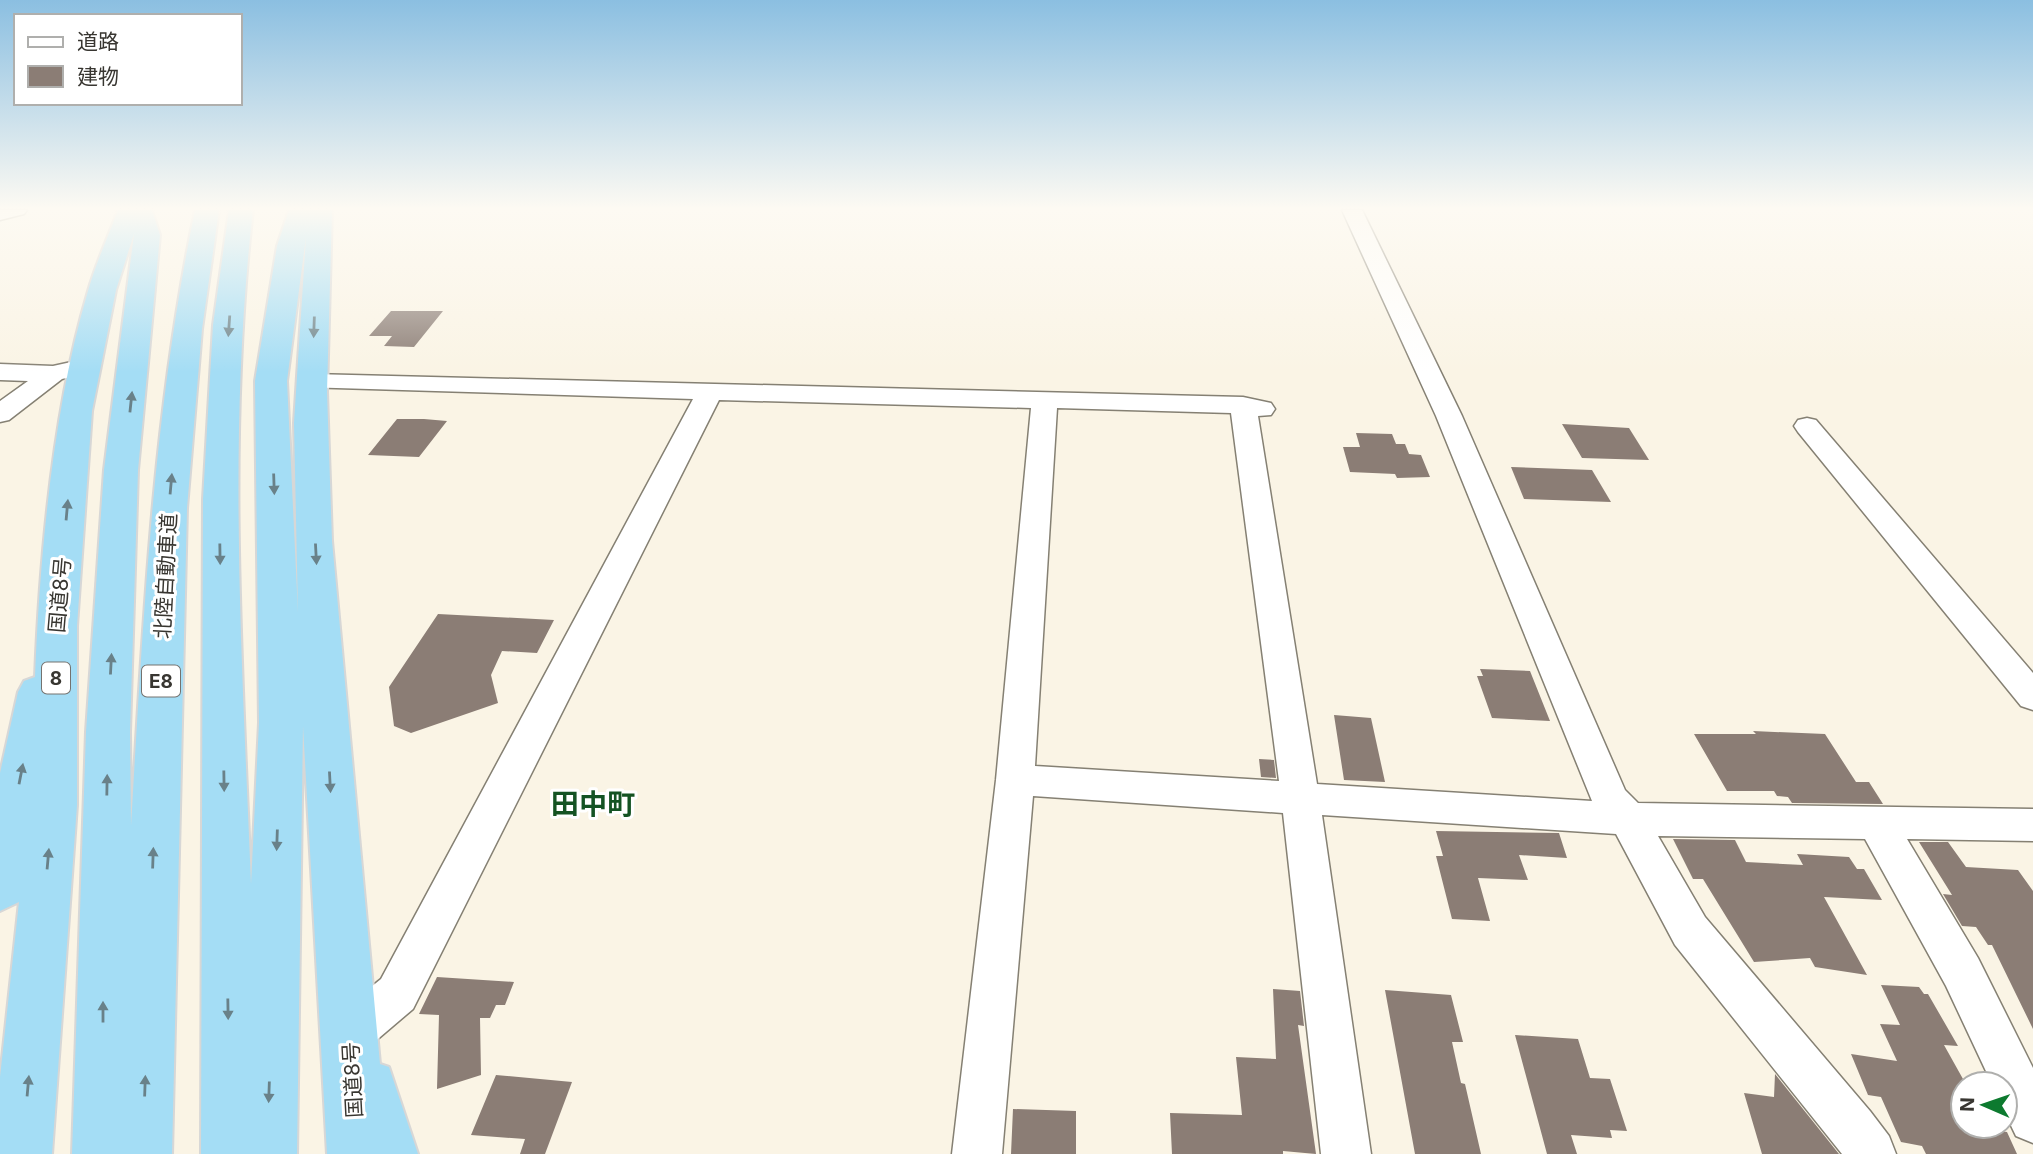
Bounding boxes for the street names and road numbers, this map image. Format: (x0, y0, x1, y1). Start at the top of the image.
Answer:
street label: 北陸自動車道 (150, 512, 181, 640)
street label: 国道8号 (44, 556, 75, 634)
road number: 8 (42, 663, 70, 694)
road number: E8 (142, 666, 180, 696)
street label: 国道8号 (338, 1041, 367, 1119)

